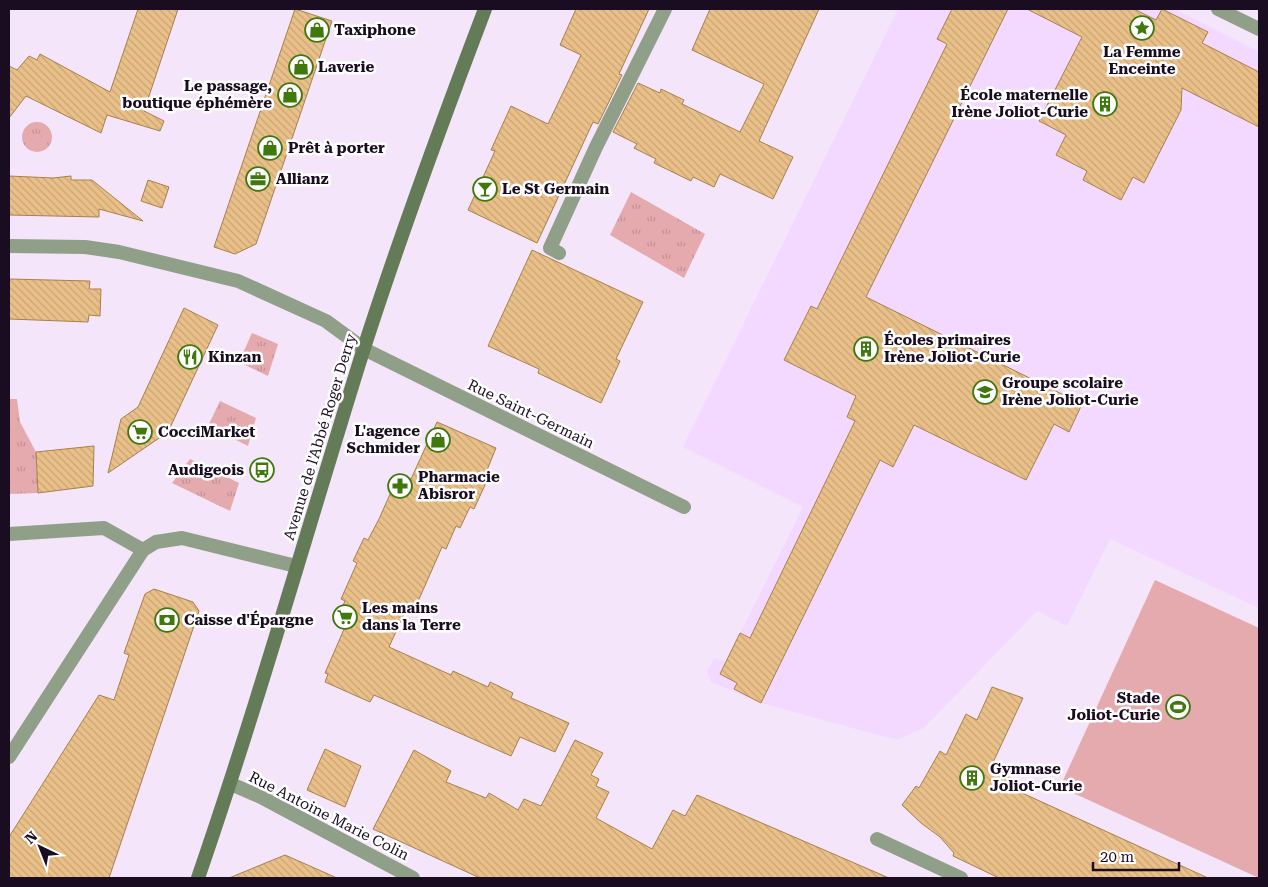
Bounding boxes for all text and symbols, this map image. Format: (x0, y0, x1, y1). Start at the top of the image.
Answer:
place icon: La Femme Enceinte (1129, 15, 1155, 41)
shop icon: Taxiphone (304, 17, 330, 43)
place label: Taxiphone (334, 21, 416, 39)
place label: La Femme Enceinte (1103, 43, 1181, 78)
shop icon: Laverie (288, 54, 314, 80)
place label: Laverie (318, 58, 374, 76)
place label: Le passage, boutique éphémère (122, 77, 272, 112)
shop icon: Le passage, boutique éphémère (277, 82, 303, 108)
place label: École maternelle Irène Joliot-Curie (951, 85, 1088, 121)
building icon: École maternelle Irène Joliot-Curie (1092, 91, 1118, 117)
shop icon: Prêt à porter (257, 135, 283, 161)
place label: Prêt à porter (288, 139, 385, 157)
office icon: Allianz (245, 166, 271, 192)
place label: Allianz (276, 170, 329, 188)
bar icon: Le St Germain (472, 176, 498, 202)
place label: Le St Germain (502, 180, 609, 198)
place label: Écoles primaires Irène Joliot-Curie (884, 330, 1021, 366)
street label: Avenue de l'Abbé Roger Derry (280, 331, 360, 542)
building icon: Écoles primaires Irène Joliot-Curie (853, 336, 879, 362)
restaurant icon: Kinzan (177, 344, 203, 370)
place label: Kinzan (208, 348, 261, 366)
place label: Groupe scolaire Irène Joliot-Curie (1002, 374, 1139, 409)
street label: Rue Saint-Germain (465, 376, 597, 453)
school or university icon: Groupe scolaire Irène Joliot-Curie (972, 379, 998, 405)
supermarket icon: CocciMarket (127, 419, 153, 445)
place label: L'agence Schmider (347, 422, 420, 457)
place label: CocciMarket (158, 423, 255, 441)
shop icon: L'agence Schmider (425, 427, 451, 453)
bus stop icon: Audigeois (249, 457, 275, 483)
place label: Audigeois (168, 461, 244, 479)
place label: Pharmacie Abisror (418, 468, 500, 503)
pharmacy icon: Pharmacie Abisror (387, 473, 413, 499)
place label: Les mains dans la Terre (362, 599, 461, 634)
supermarket icon: Les mains dans la Terre (332, 604, 358, 630)
bank icon: Caisse d'Épargne (154, 607, 180, 633)
place label: Caisse d'Épargne (184, 610, 314, 629)
place label: Stade Joliot-Curie (1068, 689, 1160, 724)
sports icon: Stade Joliot-Curie (1165, 694, 1191, 720)
place label: Gymnase Joliot-Curie (990, 760, 1083, 795)
building icon: Gymnase Joliot-Curie (959, 765, 985, 791)
street label: Rue Antoine Marie Colin (246, 768, 412, 864)
north arrow (15, 822, 65, 872)
text: N (22, 828, 41, 847)
scale bar (1093, 840, 1179, 872)
text: 20 m (1100, 848, 1135, 866)

